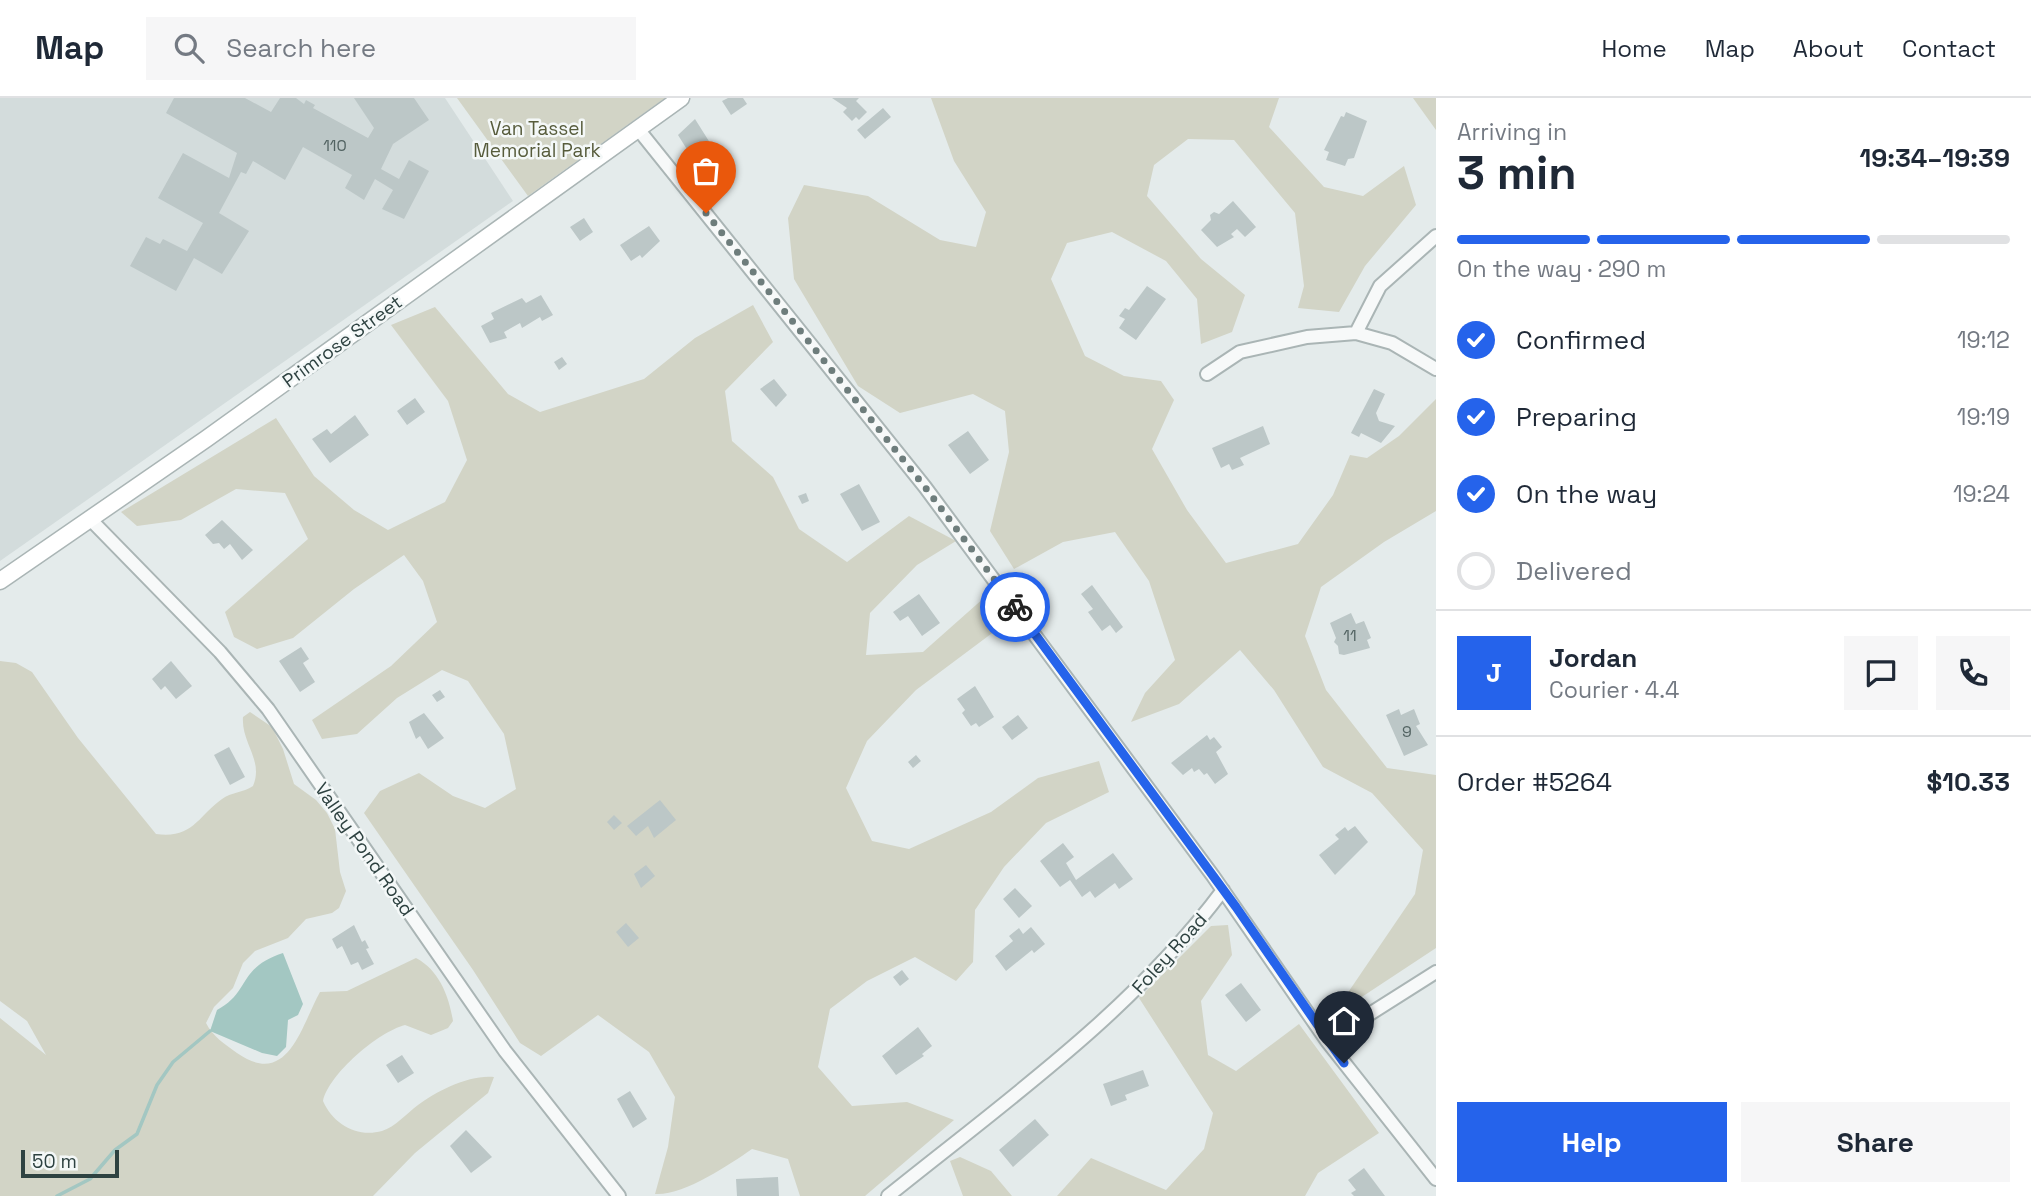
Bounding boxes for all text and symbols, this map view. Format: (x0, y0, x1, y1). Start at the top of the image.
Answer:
search box (146, 17, 636, 80)
text: Map (35, 27, 104, 69)
icon: search (170, 29, 208, 67)
text: Search here (226, 31, 376, 65)
text: Home (1601, 33, 1667, 64)
text: Map (1705, 33, 1755, 64)
text: About (1793, 33, 1864, 64)
text: Contact (1902, 33, 1996, 64)
park label: Van Tassel Memorial Park (473, 116, 601, 163)
text: Arriving in (1457, 117, 1567, 147)
house number: 110 (323, 135, 347, 156)
pin (676, 141, 736, 213)
text: 19:34–19:39 (1859, 141, 2010, 175)
text: 3 min (1457, 144, 1577, 202)
icon: bag (687, 152, 725, 190)
text: On the way · 290 m (1457, 254, 1666, 284)
street label: Primrose Street (277, 289, 407, 393)
icon: check (1457, 321, 1495, 359)
text: Confirmed (1516, 323, 1646, 357)
text: 19:12 (1957, 325, 2010, 355)
icon: check (1457, 398, 1495, 436)
text: Preparing (1516, 400, 1637, 434)
text: 19:19 (1957, 402, 2010, 432)
icon: check (1457, 475, 1495, 513)
text: On the way (1516, 477, 1657, 511)
text: 19:24 (1953, 479, 2010, 509)
text: Delivered (1516, 554, 1632, 588)
courier (980, 572, 1050, 642)
icon: bike (996, 588, 1034, 626)
house number: 11 (1343, 625, 1357, 646)
button: chat (1844, 636, 1918, 710)
button: phone (1936, 636, 2010, 710)
text: Jordan (1549, 641, 1637, 675)
text: J (1486, 656, 1502, 690)
text: Courier · 4.4 (1549, 675, 1679, 705)
house number: 9 (1402, 721, 1412, 742)
text: Order #5264 (1457, 765, 1612, 799)
text: $10.33 (1927, 765, 2010, 799)
street label: Valley Pond Road (309, 778, 420, 921)
street label: Foley Road (1126, 907, 1212, 999)
pin (1314, 991, 1374, 1063)
icon: home (1325, 1002, 1363, 1040)
button: Help (1457, 1102, 1727, 1182)
button: Share (1741, 1102, 2010, 1182)
scale bar (21, 1147, 119, 1179)
text: 50 m (32, 1149, 77, 1174)

